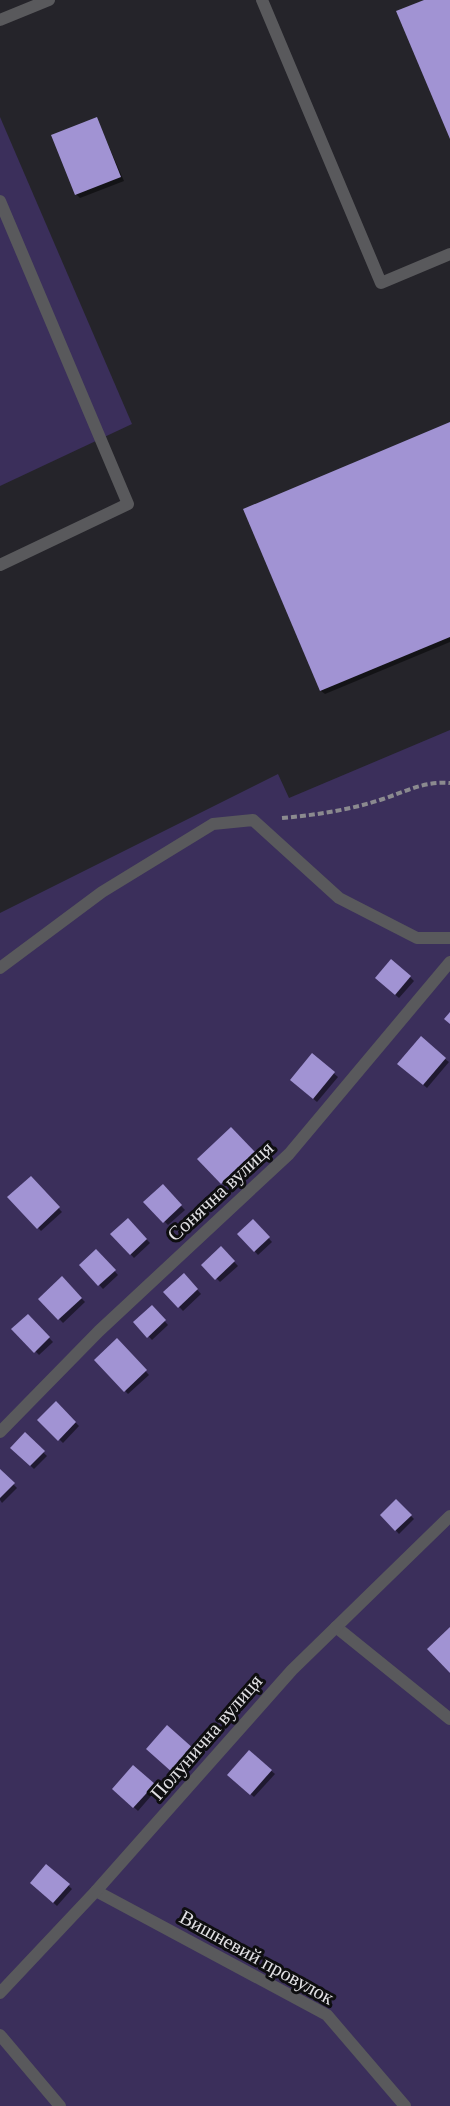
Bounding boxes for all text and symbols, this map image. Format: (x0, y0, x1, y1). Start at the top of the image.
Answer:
street label: Сонячна вулиця (163, 1136, 278, 1246)
street label: Полунична вулиця (146, 1670, 267, 1805)
street label: Вишневий провулок (175, 1905, 338, 2010)

